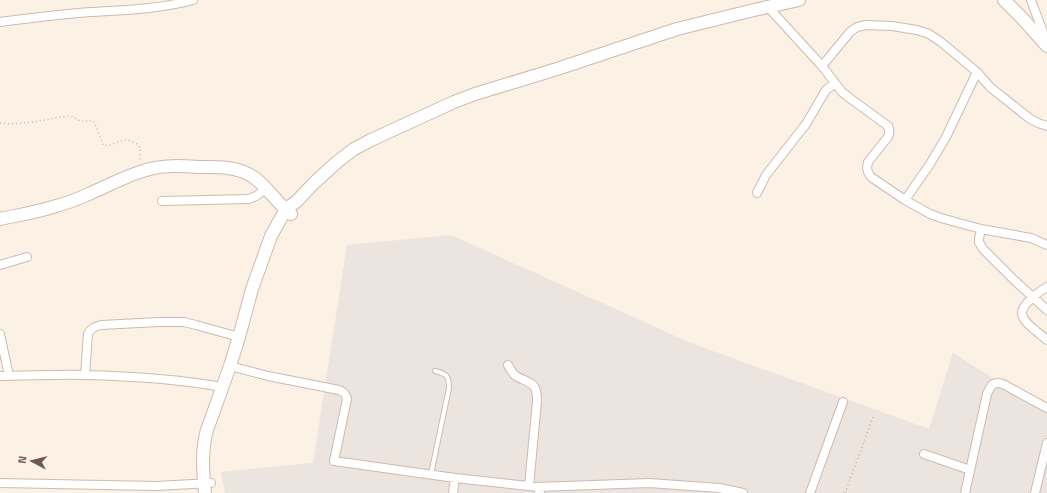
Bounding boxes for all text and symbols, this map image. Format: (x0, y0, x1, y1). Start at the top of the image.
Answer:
north arrow (12, 441, 52, 481)
text: N (14, 455, 30, 465)

